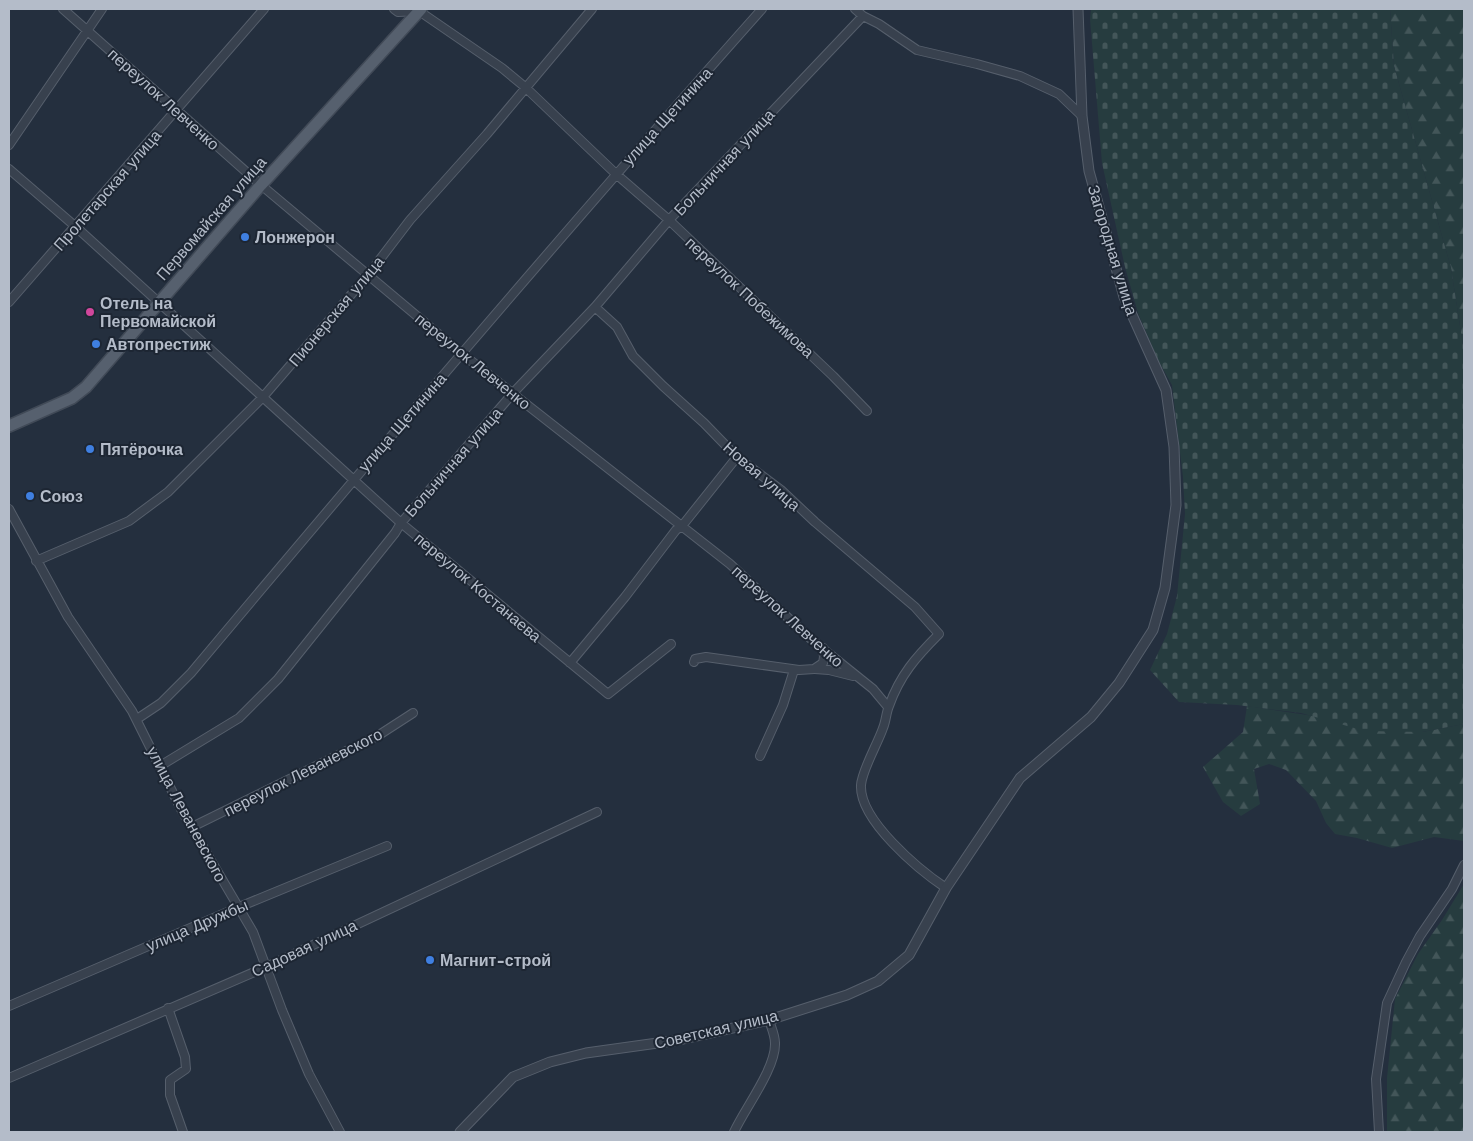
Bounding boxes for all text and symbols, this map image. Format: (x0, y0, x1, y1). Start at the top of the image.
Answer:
street label: переулок Левченко (104, 44, 223, 154)
street label: улица Щетинина (619, 64, 716, 169)
street label: Больничная улица (670, 105, 779, 220)
street label: Пролетарская улица (50, 126, 165, 255)
street label: Первомайская улица (152, 153, 270, 284)
street label: Загородная улица (1084, 183, 1141, 318)
place label: Лонжерон (255, 228, 335, 247)
marker: Лонжерон (239, 231, 251, 243)
street label: переулок Побежимова (682, 233, 818, 362)
street label: Пионерская улица (285, 252, 388, 370)
place label: Отель на Первомайской (100, 294, 216, 331)
marker: Отель на Первомайской (84, 306, 96, 318)
street label: переулок Левченко (411, 309, 534, 414)
place label: Автопрестиж (106, 335, 211, 354)
marker: Автопрестиж (90, 338, 102, 350)
street label: улица Щетинина (354, 369, 450, 476)
street label: Больничная улица (401, 404, 506, 521)
street label: Новая улица (719, 438, 804, 515)
place label: Пятёрочка (100, 440, 183, 459)
marker: Пятёрочка (84, 443, 96, 455)
place label: Союз (40, 487, 83, 506)
marker: Союз (24, 490, 36, 502)
street label: переулок Костанаева (410, 529, 545, 646)
street label: переулок Левченко (728, 561, 847, 671)
street label: переулок Леваневского (221, 724, 386, 821)
street label: улица Леваневского (143, 743, 230, 885)
street label: улица Дружбы (143, 895, 251, 955)
street label: Садовая улица (248, 916, 360, 981)
place label: Магнит-строй (440, 951, 551, 970)
marker: Магнит-строй (424, 954, 436, 966)
street label: Советская улица (652, 1006, 780, 1053)

